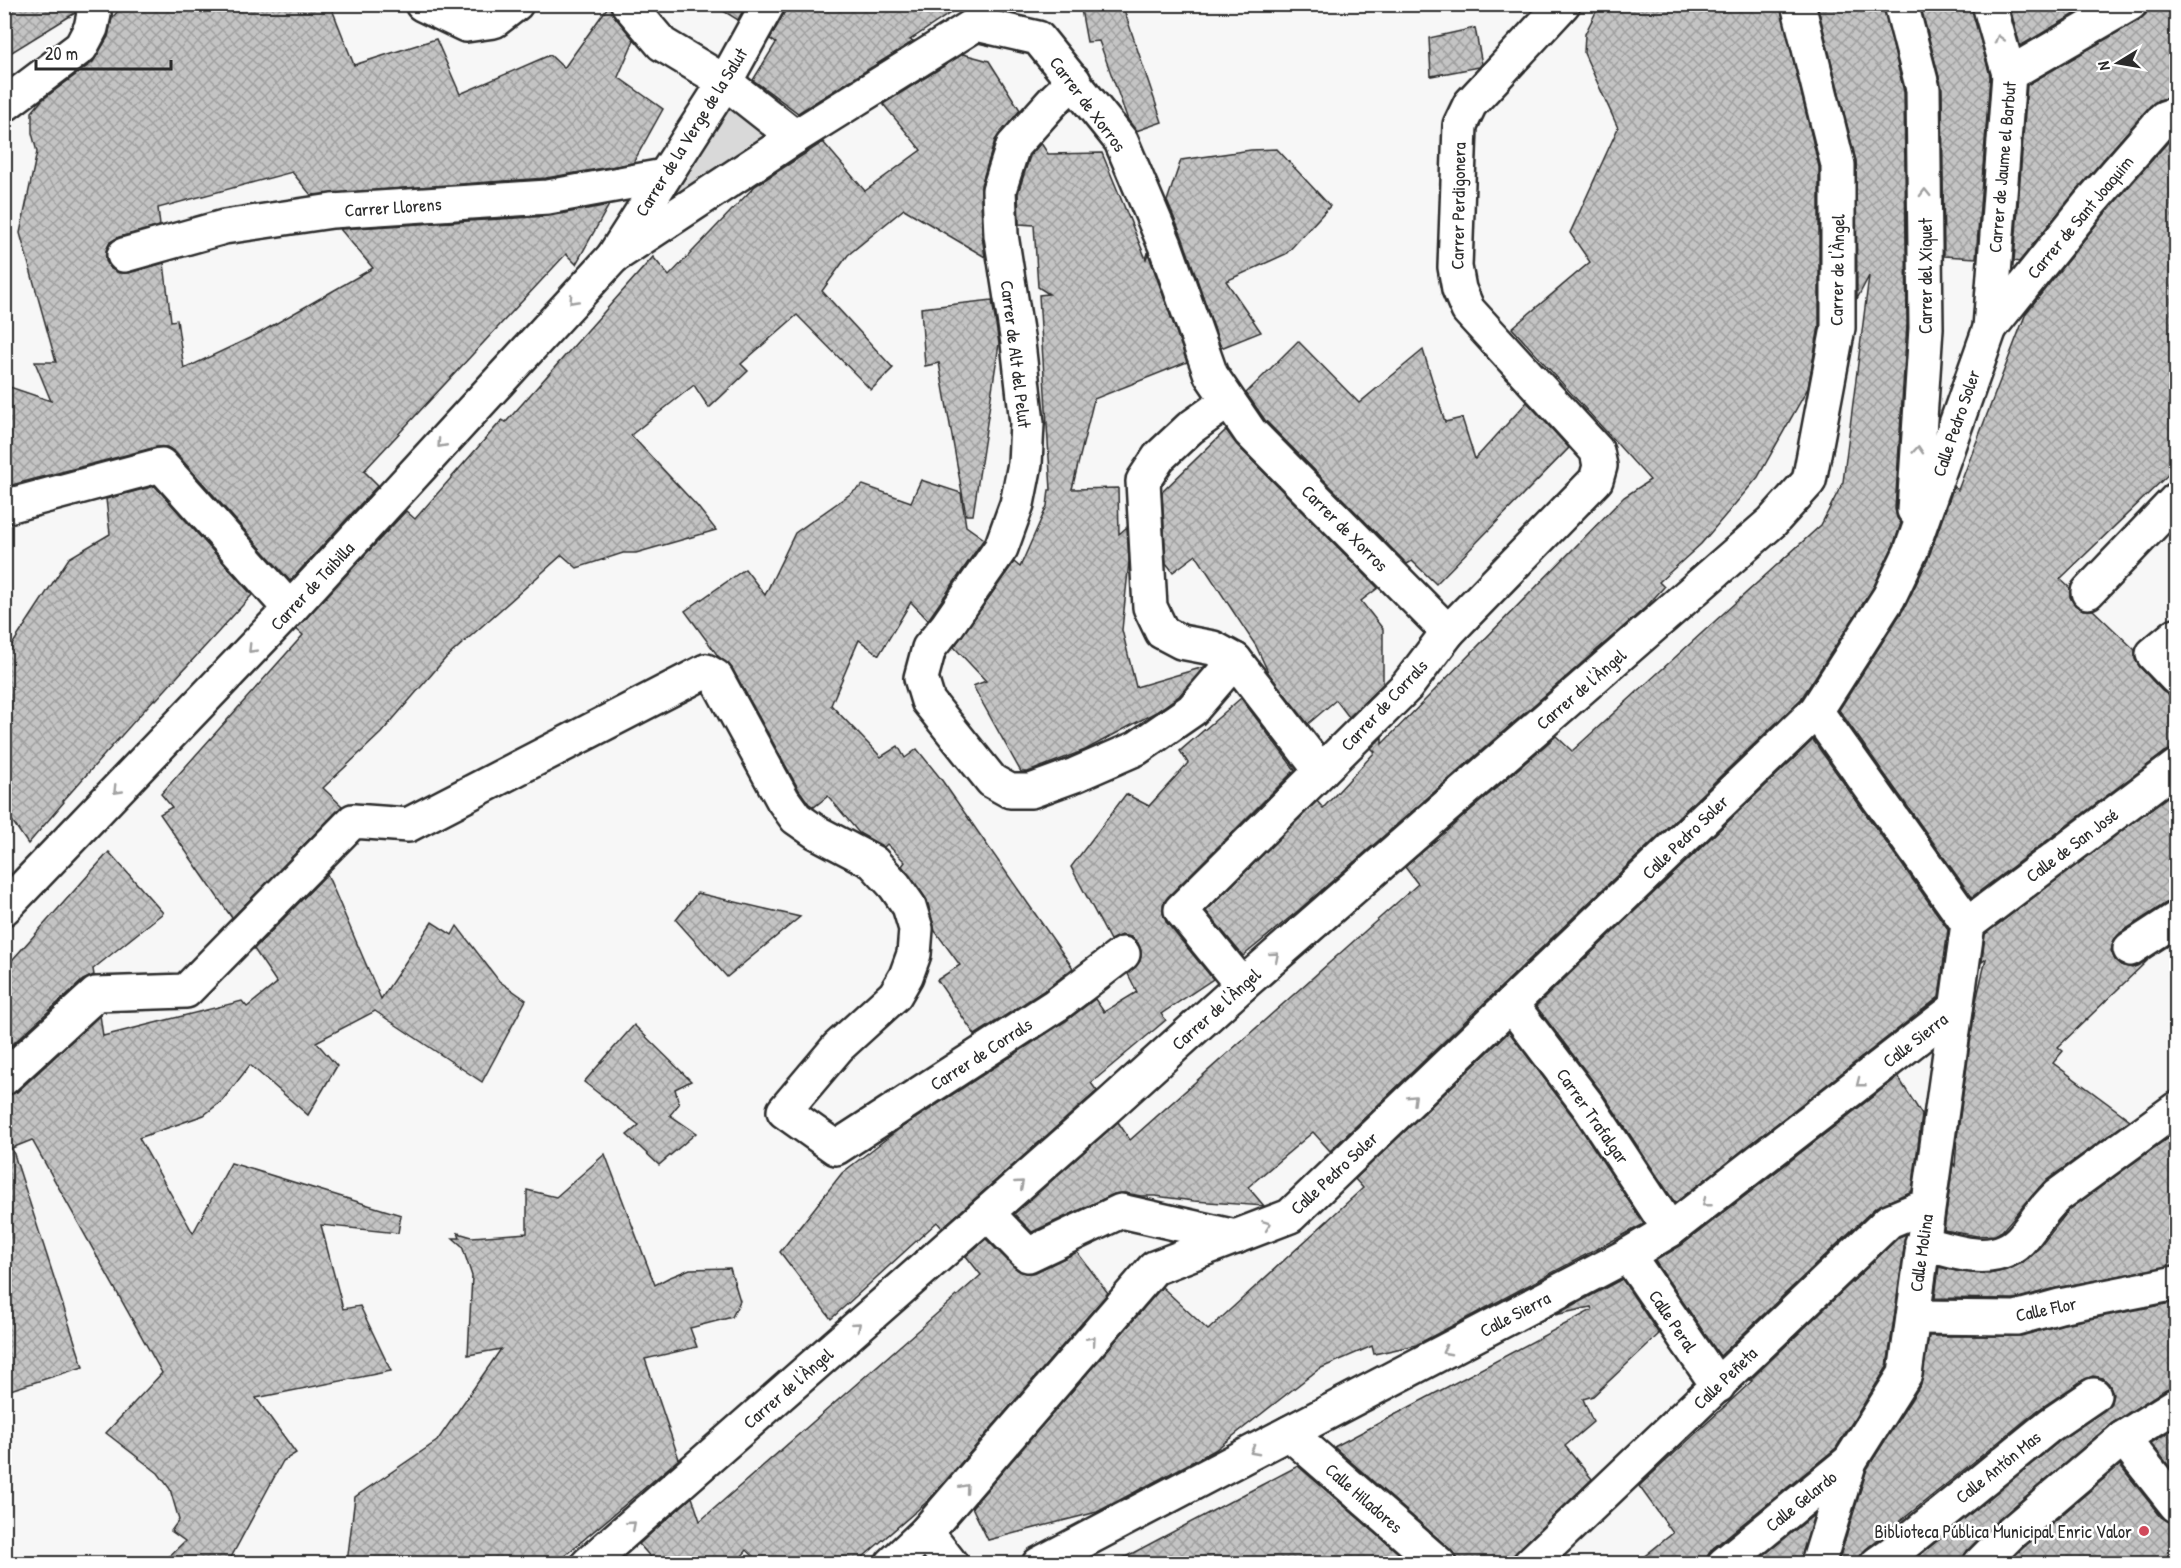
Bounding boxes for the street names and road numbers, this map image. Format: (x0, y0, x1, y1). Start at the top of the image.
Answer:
street label: Carrer de la Verge de la Salut (629, 42, 754, 221)
street label: Carrer de Xorros (1044, 51, 1132, 157)
street label: Carrer de Jaume el Barbut (1982, 80, 2022, 254)
street label: Carrer Perdigonera (1444, 142, 1472, 270)
street label: Carrer de Sant Joaquim (2021, 150, 2139, 284)
street label: Carrer Llorens (344, 191, 442, 223)
street label: Carrer de l'Àngel (1824, 214, 1850, 326)
street label: Carrer del Xiquet (1913, 217, 1938, 334)
street label: Carrer de Alt del Pelut (995, 279, 1038, 430)
street label: Calle Pedro Soler (1926, 366, 1986, 480)
street label: Carrer de Xorros (1296, 479, 1394, 577)
street label: Carrer de Taibilla (264, 536, 360, 636)
street label: Carrer de l'Àngel (1531, 643, 1632, 735)
street label: Carrer de Corrals (1335, 654, 1433, 756)
street label: Calle Pedro Soler (1636, 789, 1734, 885)
street label: Calle de San José (2021, 802, 2123, 888)
street label: Carrer de l'Àngel (1166, 962, 1266, 1056)
street label: Calle Sierra (1877, 1007, 1953, 1073)
street label: Carrer de Corrals (925, 1012, 1037, 1096)
street label: Carrer Trafalgar (1551, 1063, 1635, 1169)
street label: Calle Pedro Soler (1285, 1126, 1383, 1220)
street label: Calle Molina (1903, 1213, 1939, 1293)
street label: Calle Sierra (1475, 1285, 1555, 1343)
street label: Calle Peral (1643, 1285, 1703, 1357)
street label: Calle Flor (2013, 1290, 2079, 1328)
street label: Calle Peñeta (1687, 1341, 1763, 1415)
street label: Carrer de l'Àngel (738, 1342, 839, 1434)
street label: Calle Antón Mas (1950, 1425, 2046, 1509)
street label: Calle Hiladores (1320, 1457, 1408, 1539)
street label: Calle Gelardo (1760, 1465, 1842, 1537)

